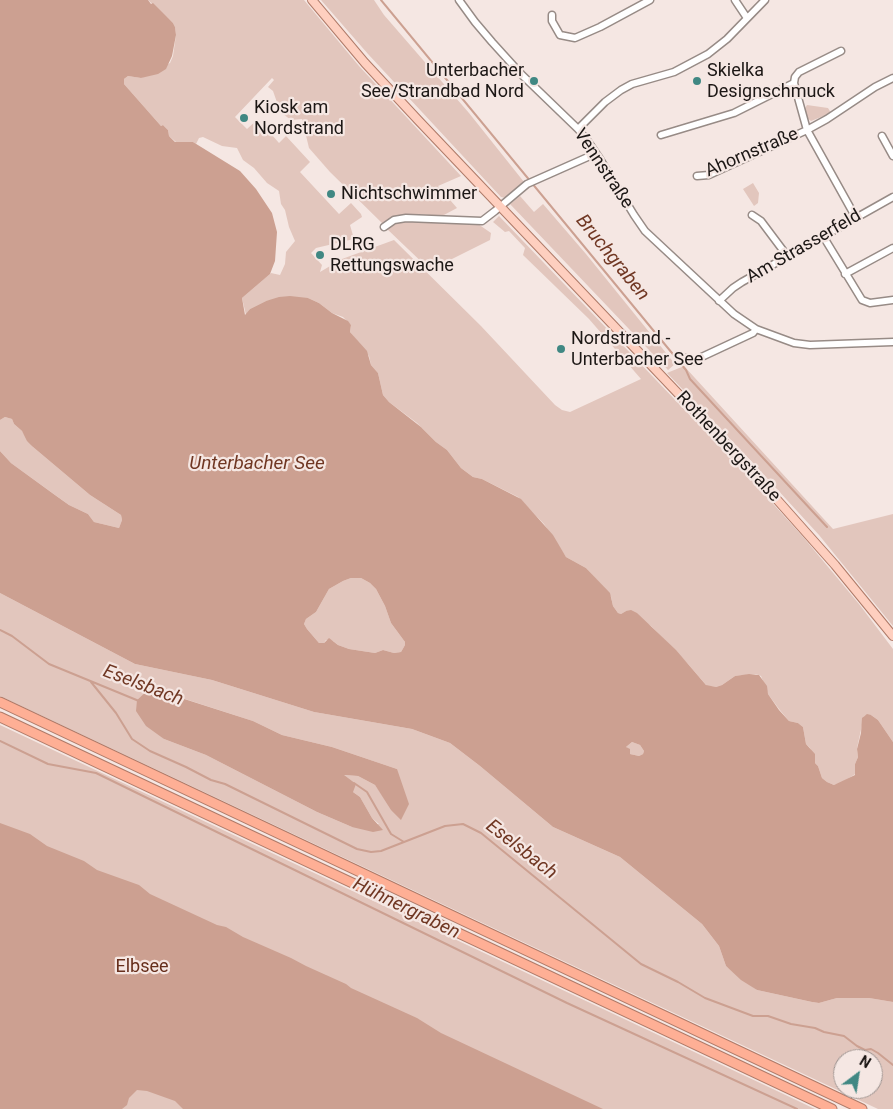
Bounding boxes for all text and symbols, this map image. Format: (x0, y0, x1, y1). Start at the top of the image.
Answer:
place label: Unterbacher See/Strandbad Nord (361, 60, 524, 102)
place label: Skielka Designschmuck (707, 60, 835, 102)
marker: Unterbacher See/Strandbad Nord (528, 75, 540, 87)
marker: Skielka Designschmuck (691, 75, 703, 87)
place label: Kiosk am Nordstrand (254, 97, 344, 140)
marker: Kiosk am Nordstrand (238, 112, 250, 124)
street label: Ahornstraße (702, 124, 802, 182)
street label: Vennstraße (568, 125, 638, 213)
place label: Nichtschwimmer (341, 183, 477, 205)
marker: Nichtschwimmer (325, 188, 337, 200)
street label: Am Strasserfeld (743, 206, 865, 288)
water label: Bruchgraben (570, 210, 654, 306)
place label: DLRG Rettungswache (330, 234, 454, 276)
marker: DLRG Rettungswache (314, 249, 326, 261)
place label: Nordstrand - Unterbacher See (571, 328, 703, 370)
marker: Nordstrand - Unterbacher See (555, 343, 567, 355)
street label: Rothenbergstraße (671, 387, 785, 507)
water label: Unterbacher See (189, 453, 325, 475)
water label: Eselsbach (100, 660, 186, 712)
water label: Eselsbach (481, 815, 561, 885)
water label: Hühnergraben (349, 873, 463, 945)
park label: Elbsee (115, 956, 169, 978)
north arrow (833, 1049, 883, 1099)
text: N (857, 1053, 874, 1071)

